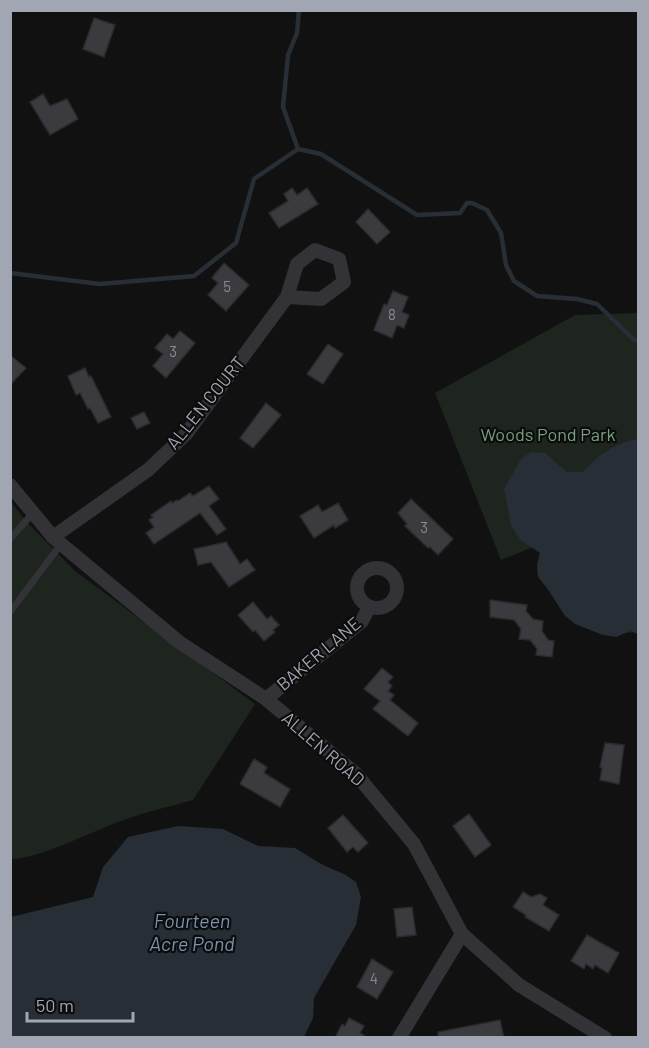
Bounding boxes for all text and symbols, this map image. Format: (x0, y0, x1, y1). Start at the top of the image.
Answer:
house number: 5 (223, 277, 231, 295)
house number: 8 (388, 305, 396, 323)
house number: 3 (169, 342, 177, 360)
street label: ALLEN COURT (161, 352, 249, 453)
park label: Woods Pond Park (480, 423, 616, 445)
house number: 3 (420, 518, 428, 536)
street label: BAKER LANE (272, 612, 365, 695)
street label: ALLEN ROAD (278, 706, 369, 790)
water label: Fourteen Acre Pond (149, 908, 235, 955)
house number: 4 (370, 969, 378, 987)
scale bar (27, 985, 134, 1023)
text: 50 m (36, 994, 74, 1016)

